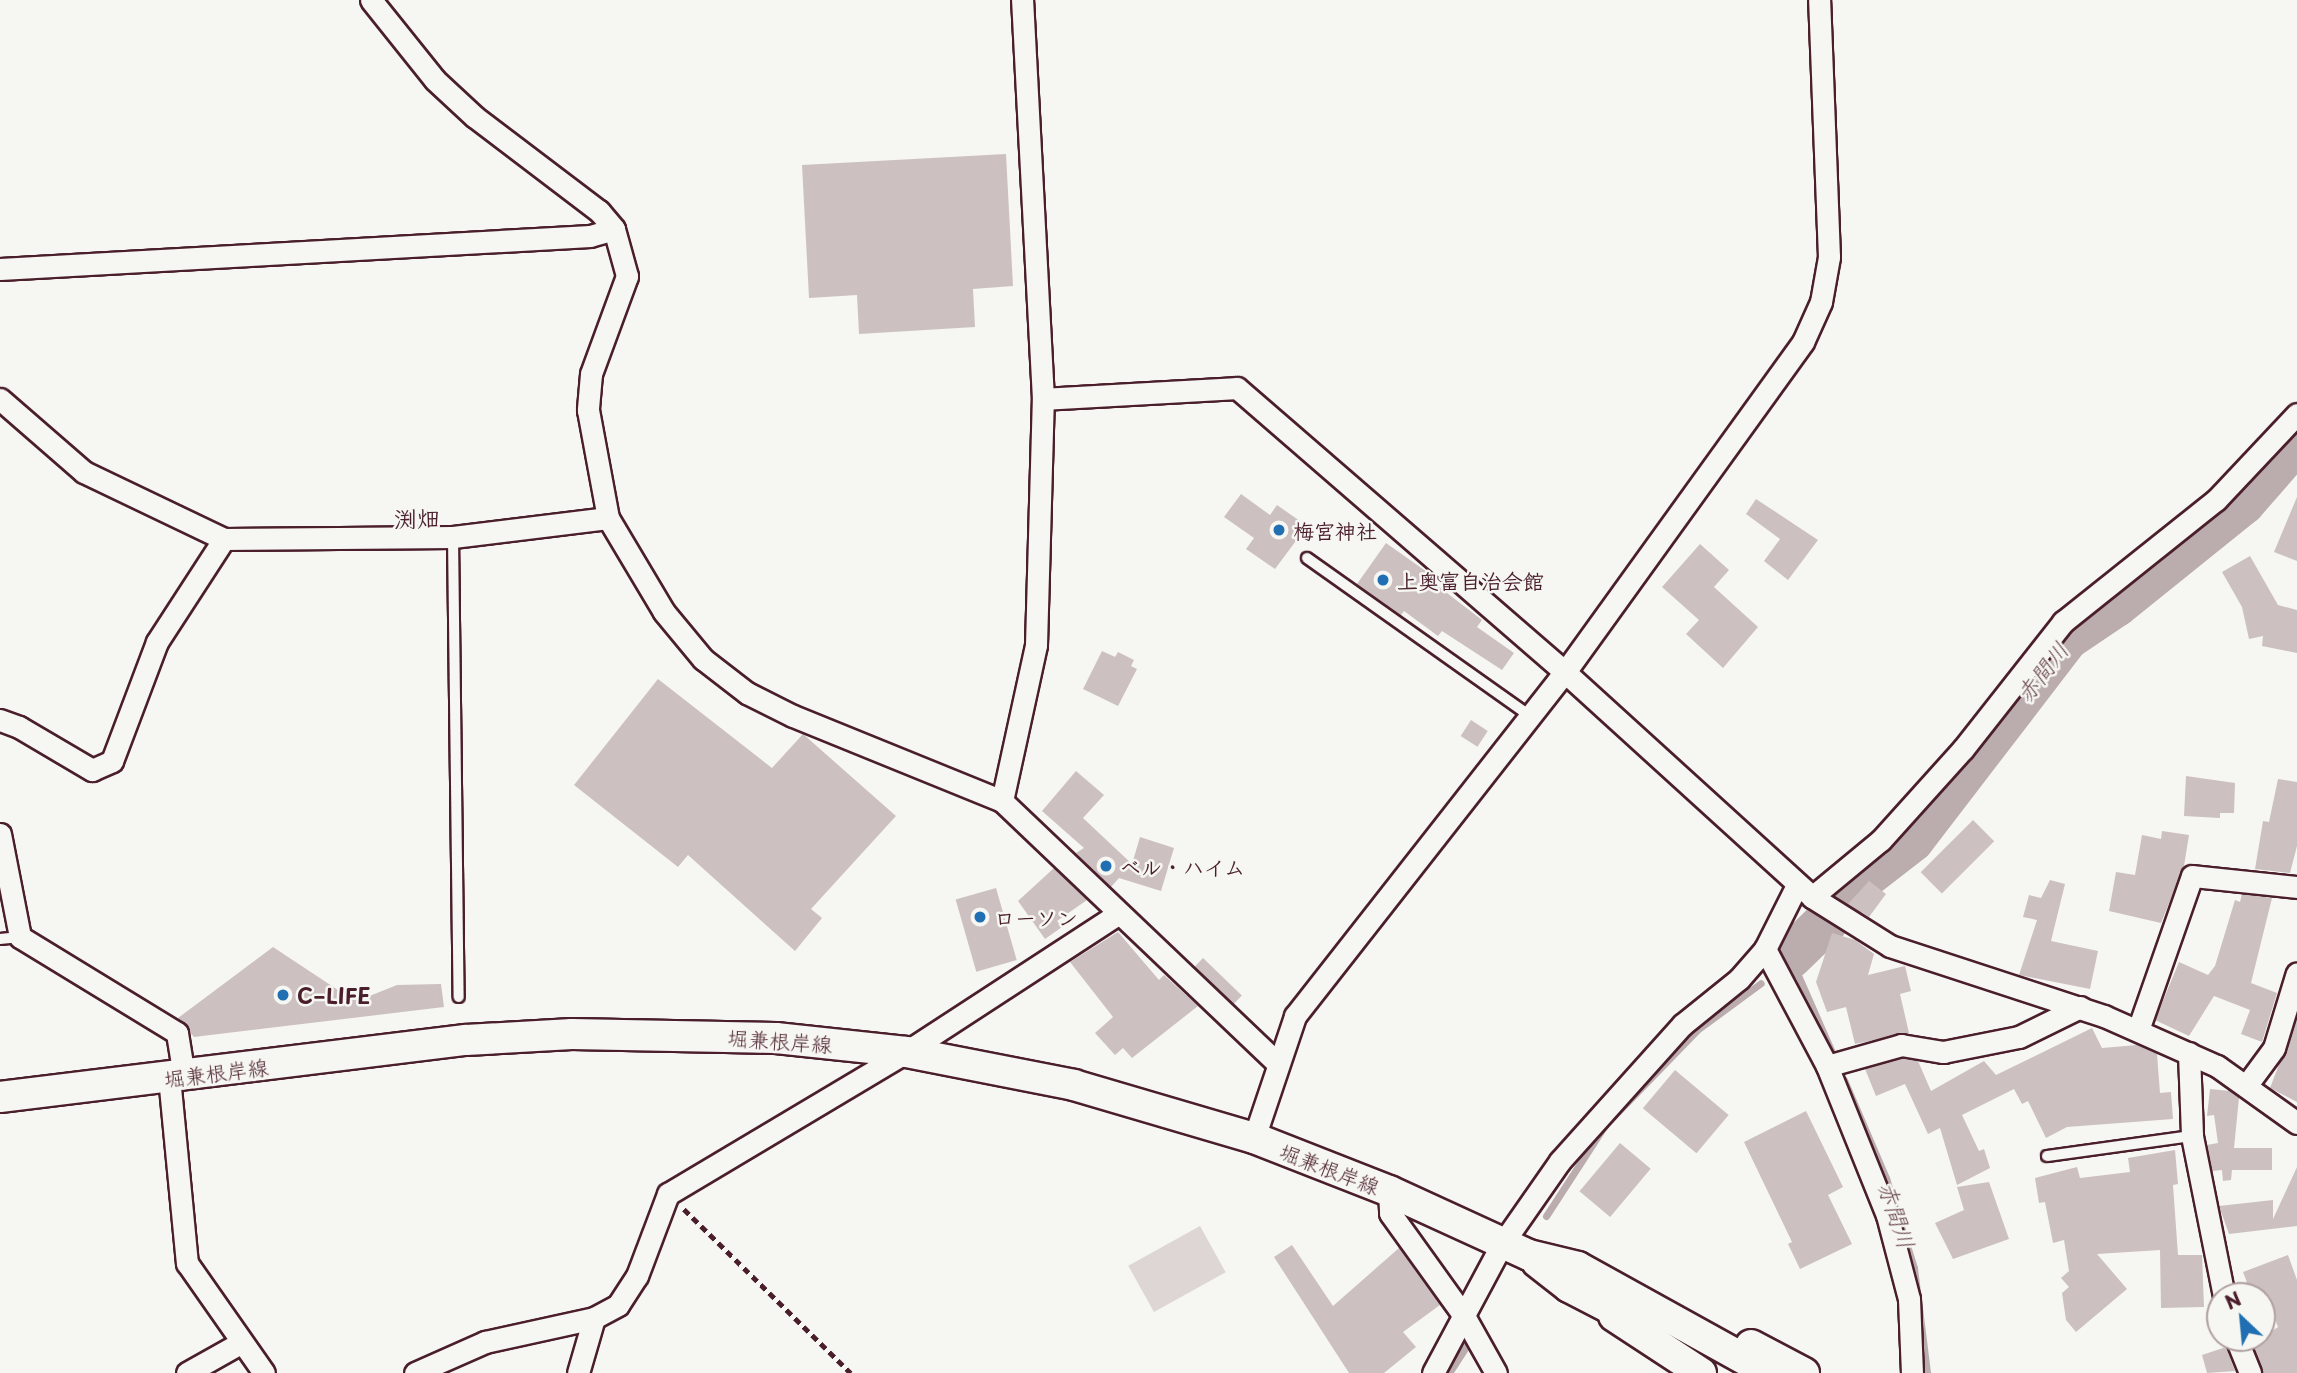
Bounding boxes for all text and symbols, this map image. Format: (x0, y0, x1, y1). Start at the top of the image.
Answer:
district label: 渕畑 (394, 504, 440, 532)
place label: 梅宮神社 (1293, 517, 1377, 543)
marker: 梅宮神社 (1271, 522, 1287, 538)
place label: 上奥富自治会館 (1397, 567, 1544, 593)
marker: 上奥富自治会館 (1375, 572, 1391, 588)
water label: 赤間川 (2010, 636, 2074, 708)
place label: ベル・ハイム (1120, 853, 1246, 879)
marker: ベル・ハイム (1098, 858, 1114, 874)
place label: ローソン (994, 904, 1078, 930)
marker: ローソン (972, 909, 988, 925)
place label: C−LIFE (297, 982, 370, 1008)
marker: C−LIFE (275, 987, 291, 1003)
street label: 堀兼根岸線 (727, 1024, 833, 1056)
street label: 堀兼根岸線 (162, 1053, 270, 1091)
street label: 堀兼根岸線 (1276, 1137, 1384, 1199)
water label: 赤間川 (1873, 1178, 1921, 1252)
north arrow (2206, 1282, 2276, 1352)
text: N (2220, 1284, 2246, 1316)

